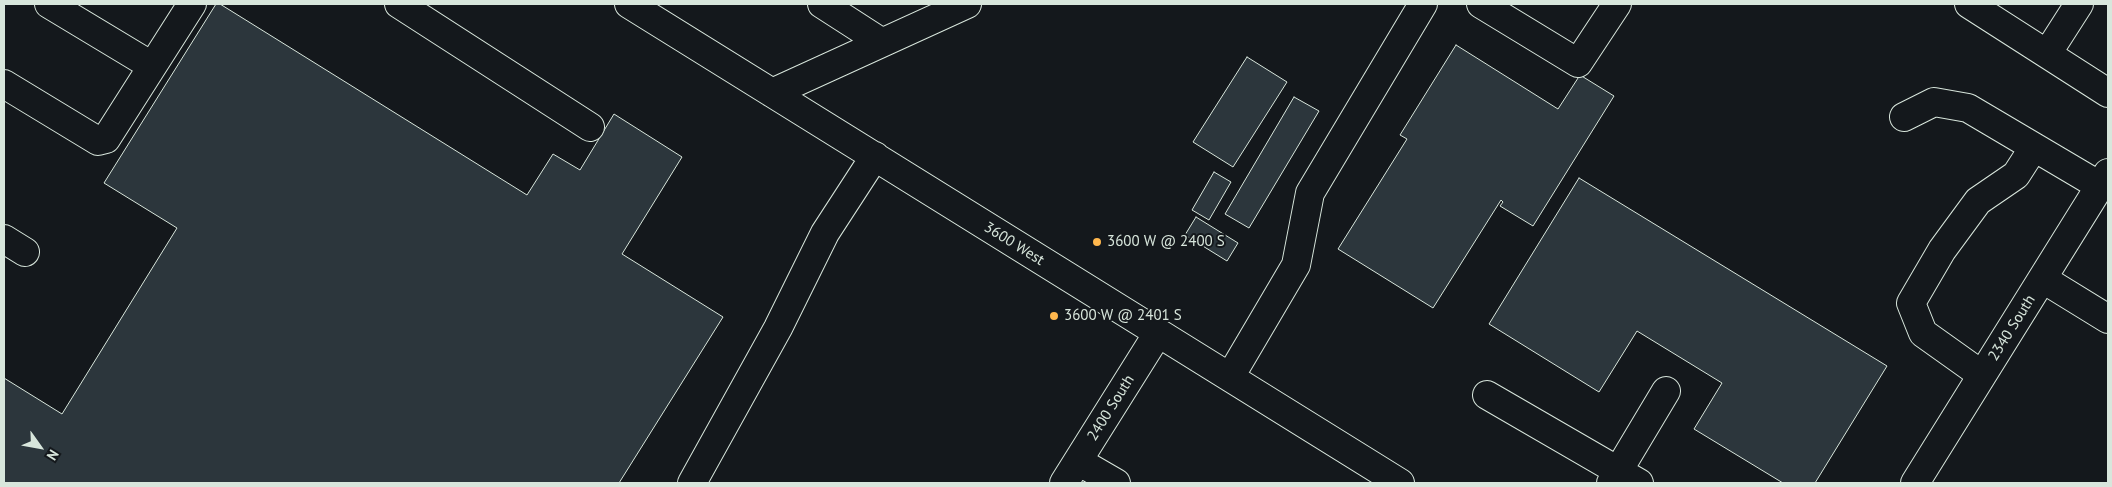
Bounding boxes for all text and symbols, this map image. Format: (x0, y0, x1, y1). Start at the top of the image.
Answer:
street label: 3600 West (981, 218, 1047, 270)
place label: 3600 W @ 2400 S (1107, 233, 1225, 251)
marker: 3600 W @ 2400 S (1091, 236, 1103, 248)
street label: 2340 South (1985, 292, 2039, 364)
place label: 3600 W @ 2401 S (1064, 307, 1182, 325)
marker: 3600 W @ 2401 S (1048, 310, 1060, 322)
street label: 2400 South (1084, 372, 1138, 444)
north arrow (15, 422, 65, 472)
text: N (43, 446, 63, 464)

